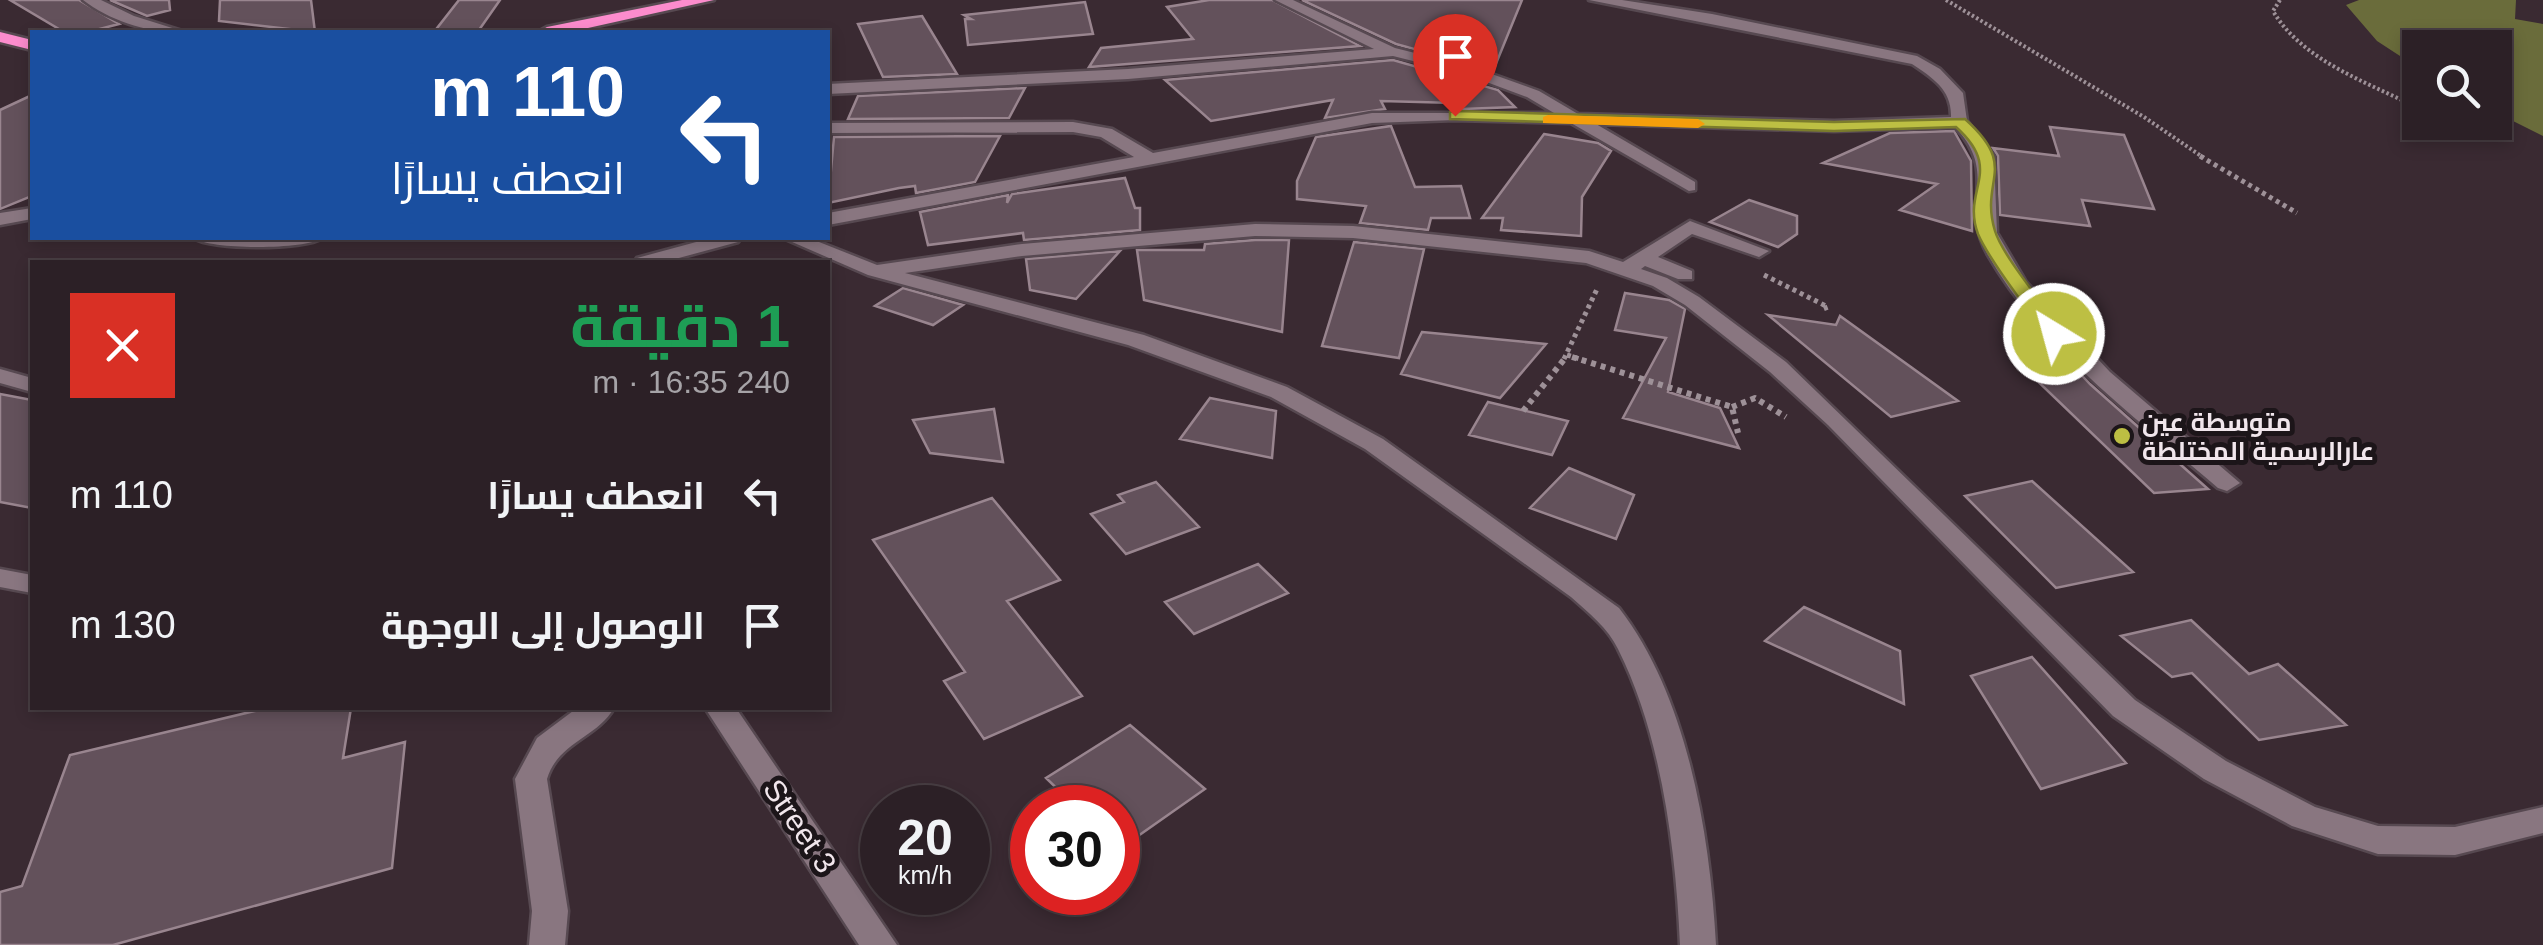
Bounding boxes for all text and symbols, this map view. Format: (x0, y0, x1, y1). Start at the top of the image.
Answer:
pin (1413, 14, 1498, 117)
icon: arrive (1428, 29, 1483, 84)
map controls (2402, 30, 2512, 140)
button: search (2402, 30, 2512, 140)
text: 110 m (430, 53, 625, 131)
icon: left (660, 70, 790, 200)
text: انعطف يسارًا (391, 153, 625, 204)
position arrow (2002, 282, 2106, 386)
button: close (70, 293, 175, 398)
text: 1 دقيقة (570, 293, 790, 360)
text: 240 m · 16:35 (593, 364, 790, 400)
place label: متوسطة عين عارالرسمية المختلطة (2142, 408, 2374, 466)
marker: متوسطة عين عارالرسمية المختلطة (2111, 425, 2133, 447)
icon: left (735, 468, 790, 523)
text: 110 m (70, 474, 173, 516)
text: انعطف يسارًا (487, 475, 705, 517)
icon: arrive (735, 598, 790, 653)
text: 130 m (70, 604, 176, 646)
text: الوصول إلى الوجهة (381, 605, 705, 647)
street label: Street 3 (757, 773, 843, 879)
speed limit sign: 30 (1010, 785, 1140, 915)
text: 20 (897, 810, 953, 866)
text: km/h (898, 861, 952, 889)

